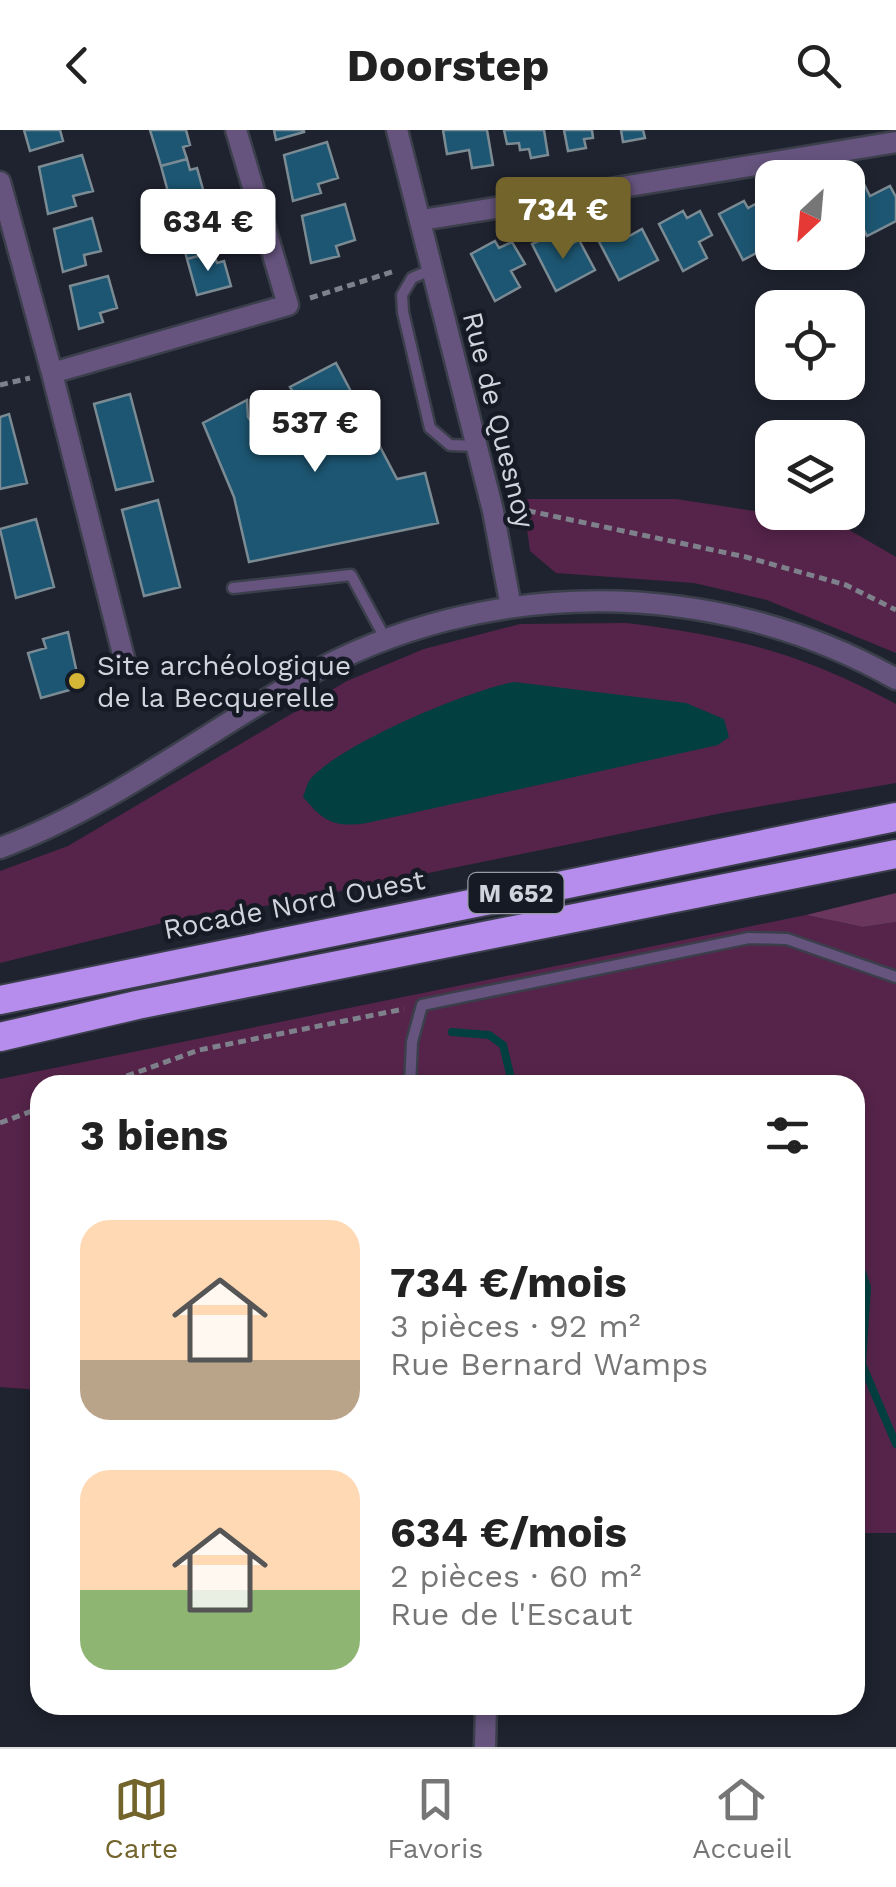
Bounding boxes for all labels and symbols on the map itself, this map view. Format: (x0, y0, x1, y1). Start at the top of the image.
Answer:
north arrow (755, 160, 865, 270)
pin: 734 € (493, 177, 633, 262)
pin: 634 € (138, 189, 278, 274)
street label: Rue de Quesnoy (456, 308, 541, 532)
pin: 537 € (245, 390, 385, 475)
place label: Site archéologique de la Becquerelle (97, 649, 351, 714)
marker: Site archéologique de la Becquerelle (66, 670, 88, 692)
street label: Rocade Nord Ouest (160, 863, 428, 946)
road number: M 652 (468, 873, 564, 913)

